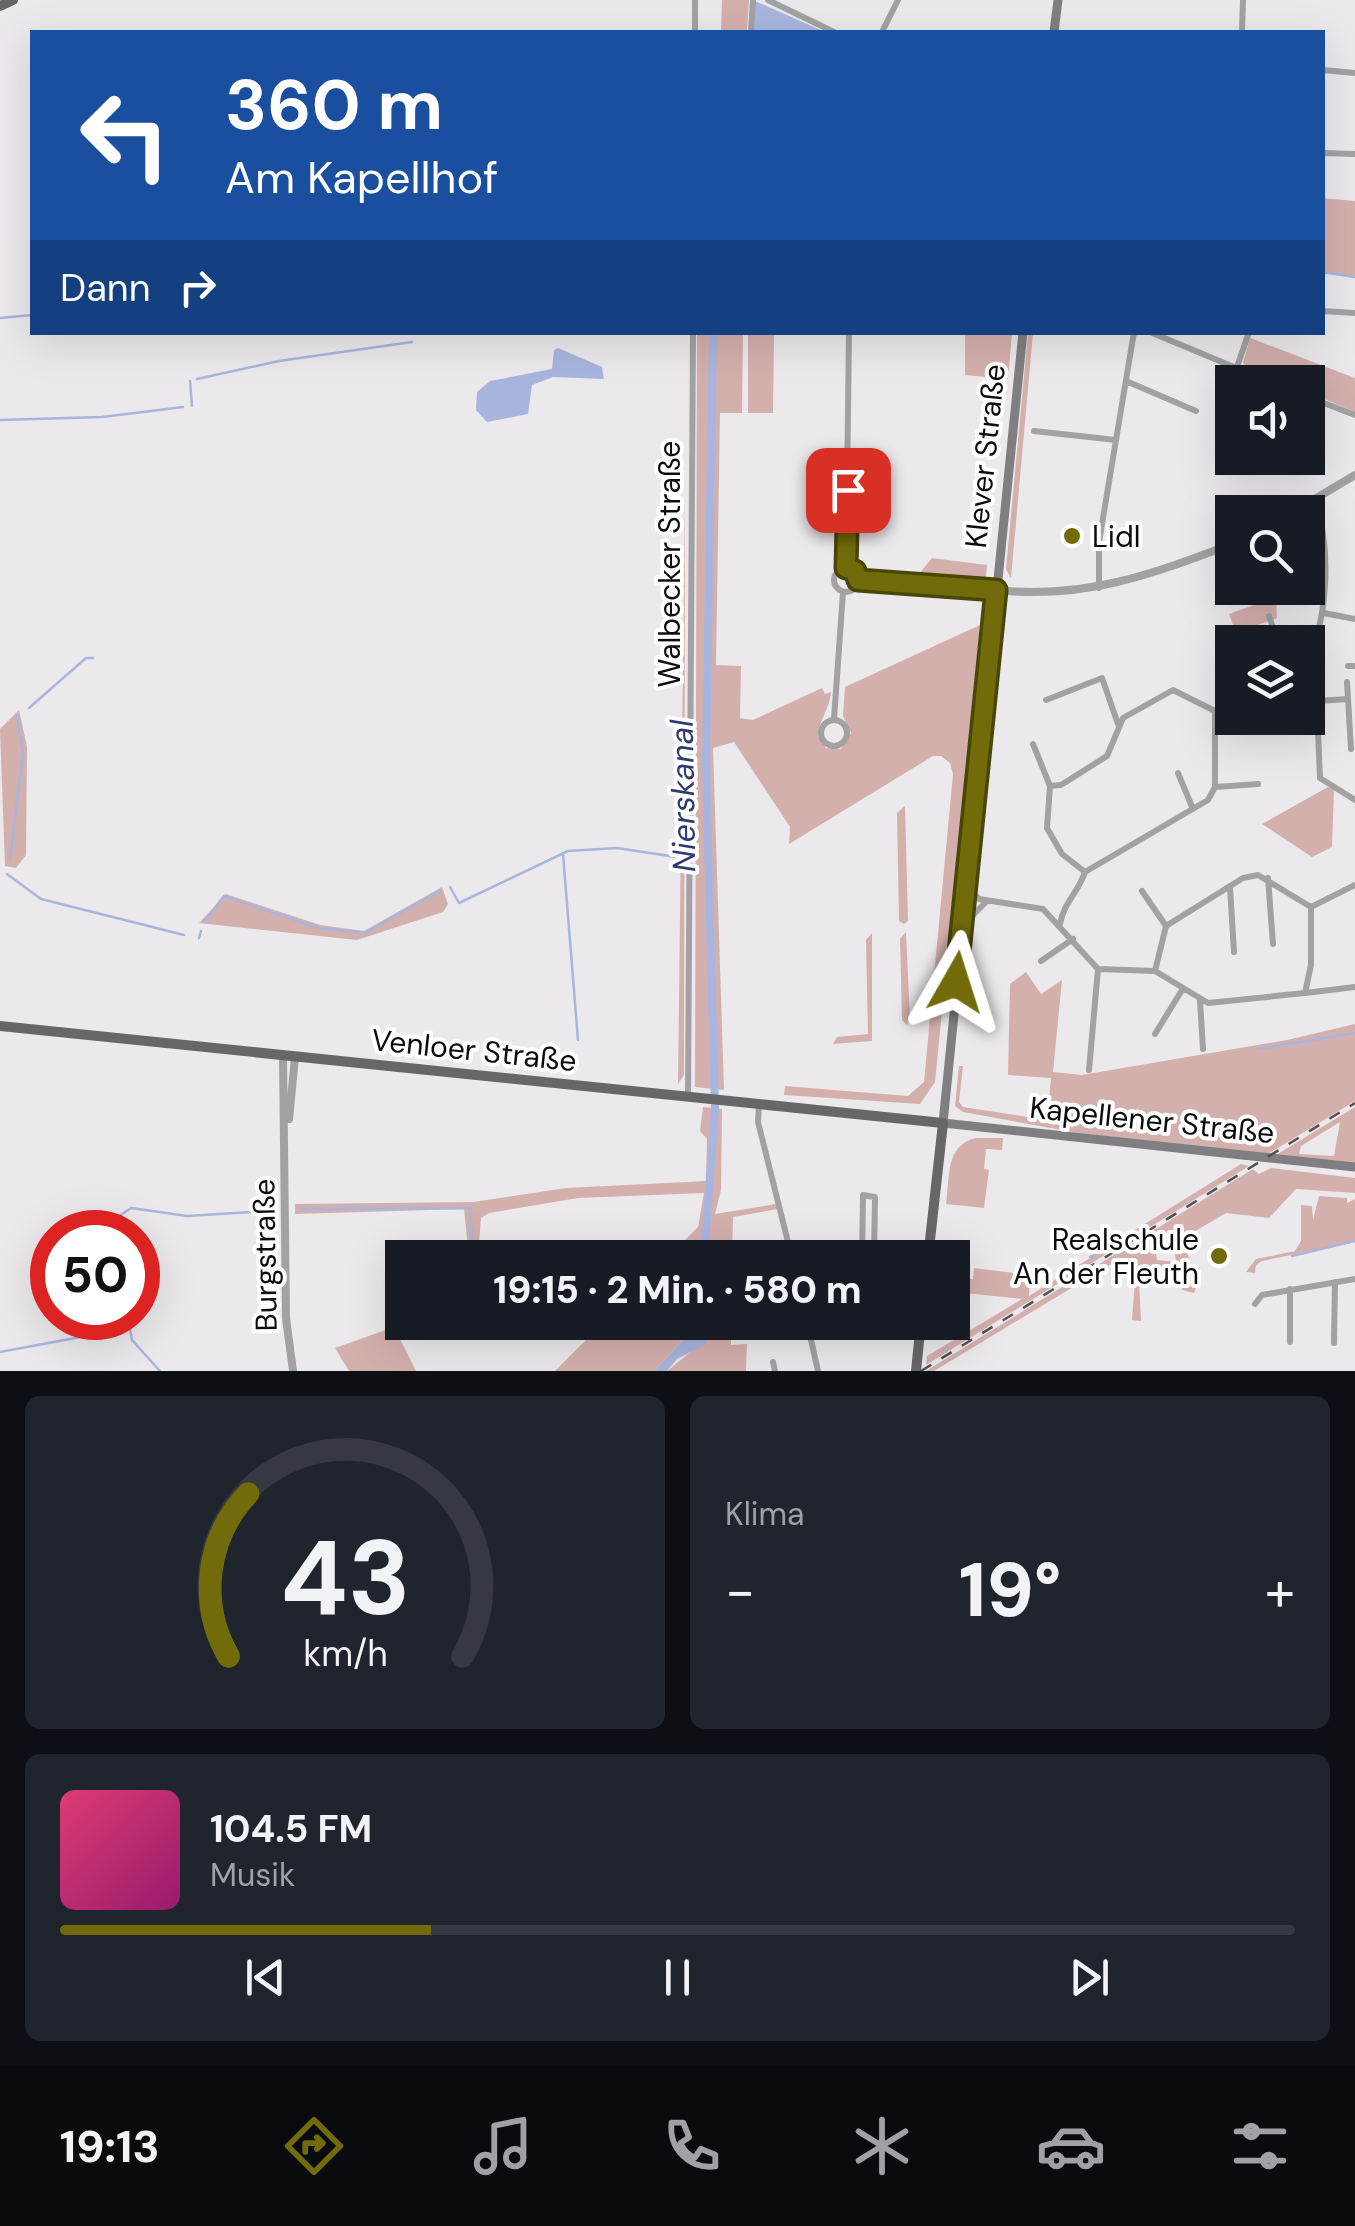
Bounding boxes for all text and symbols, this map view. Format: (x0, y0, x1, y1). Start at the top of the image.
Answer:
text: 360 m (225, 60, 443, 151)
icon: left (60, 70, 190, 200)
text: Am Kapellhof (225, 148, 498, 207)
icon: right (170, 260, 225, 315)
text: Dann (60, 263, 150, 313)
street label: Klever Straße (956, 362, 1014, 550)
map controls (1215, 365, 1325, 735)
button: sound (1215, 365, 1325, 475)
street label: Walbecker Straße (650, 441, 689, 687)
pin (806, 448, 891, 533)
icon: arrive (821, 463, 876, 518)
button: search (1215, 495, 1325, 605)
place label: Lidl (1092, 517, 1141, 556)
marker: Lidl (1061, 525, 1083, 547)
button: layers (1215, 625, 1325, 735)
water label: Nierskanal (661, 719, 705, 873)
position arrow (904, 930, 1008, 1034)
street label: Venloer Straße (370, 1020, 578, 1080)
street label: Kapellener Straße (1028, 1088, 1276, 1152)
street label: Burgstraße (244, 1178, 286, 1332)
speed limit sign: 50 (30, 1210, 160, 1340)
place label: Realschule An der Fleuth (1013, 1220, 1199, 1293)
marker: Realschule An der Fleuth (1208, 1245, 1230, 1267)
text: 19:15 · 2 Min. · 580 m (493, 1265, 862, 1315)
text: Klima (725, 1493, 804, 1535)
text: 43 (280, 1511, 410, 1646)
text: 19° (959, 1542, 1061, 1639)
text: − (725, 1555, 755, 1627)
text: + (1265, 1555, 1295, 1627)
text: km/h (303, 1631, 387, 1677)
text: 104.5 FM (210, 1804, 372, 1854)
text: Musik (210, 1854, 295, 1896)
icon: previous (238, 1950, 293, 2005)
icon: pause (650, 1950, 705, 2005)
icon: next (1062, 1950, 1117, 2005)
icon: directions (279, 2111, 349, 2181)
icon: music (468, 2111, 538, 2181)
icon: phone (657, 2111, 727, 2181)
icon: climate (847, 2111, 917, 2181)
icon: car (1036, 2111, 1106, 2181)
icon: filters (1225, 2111, 1295, 2181)
text: 19:13 (60, 2117, 160, 2176)

